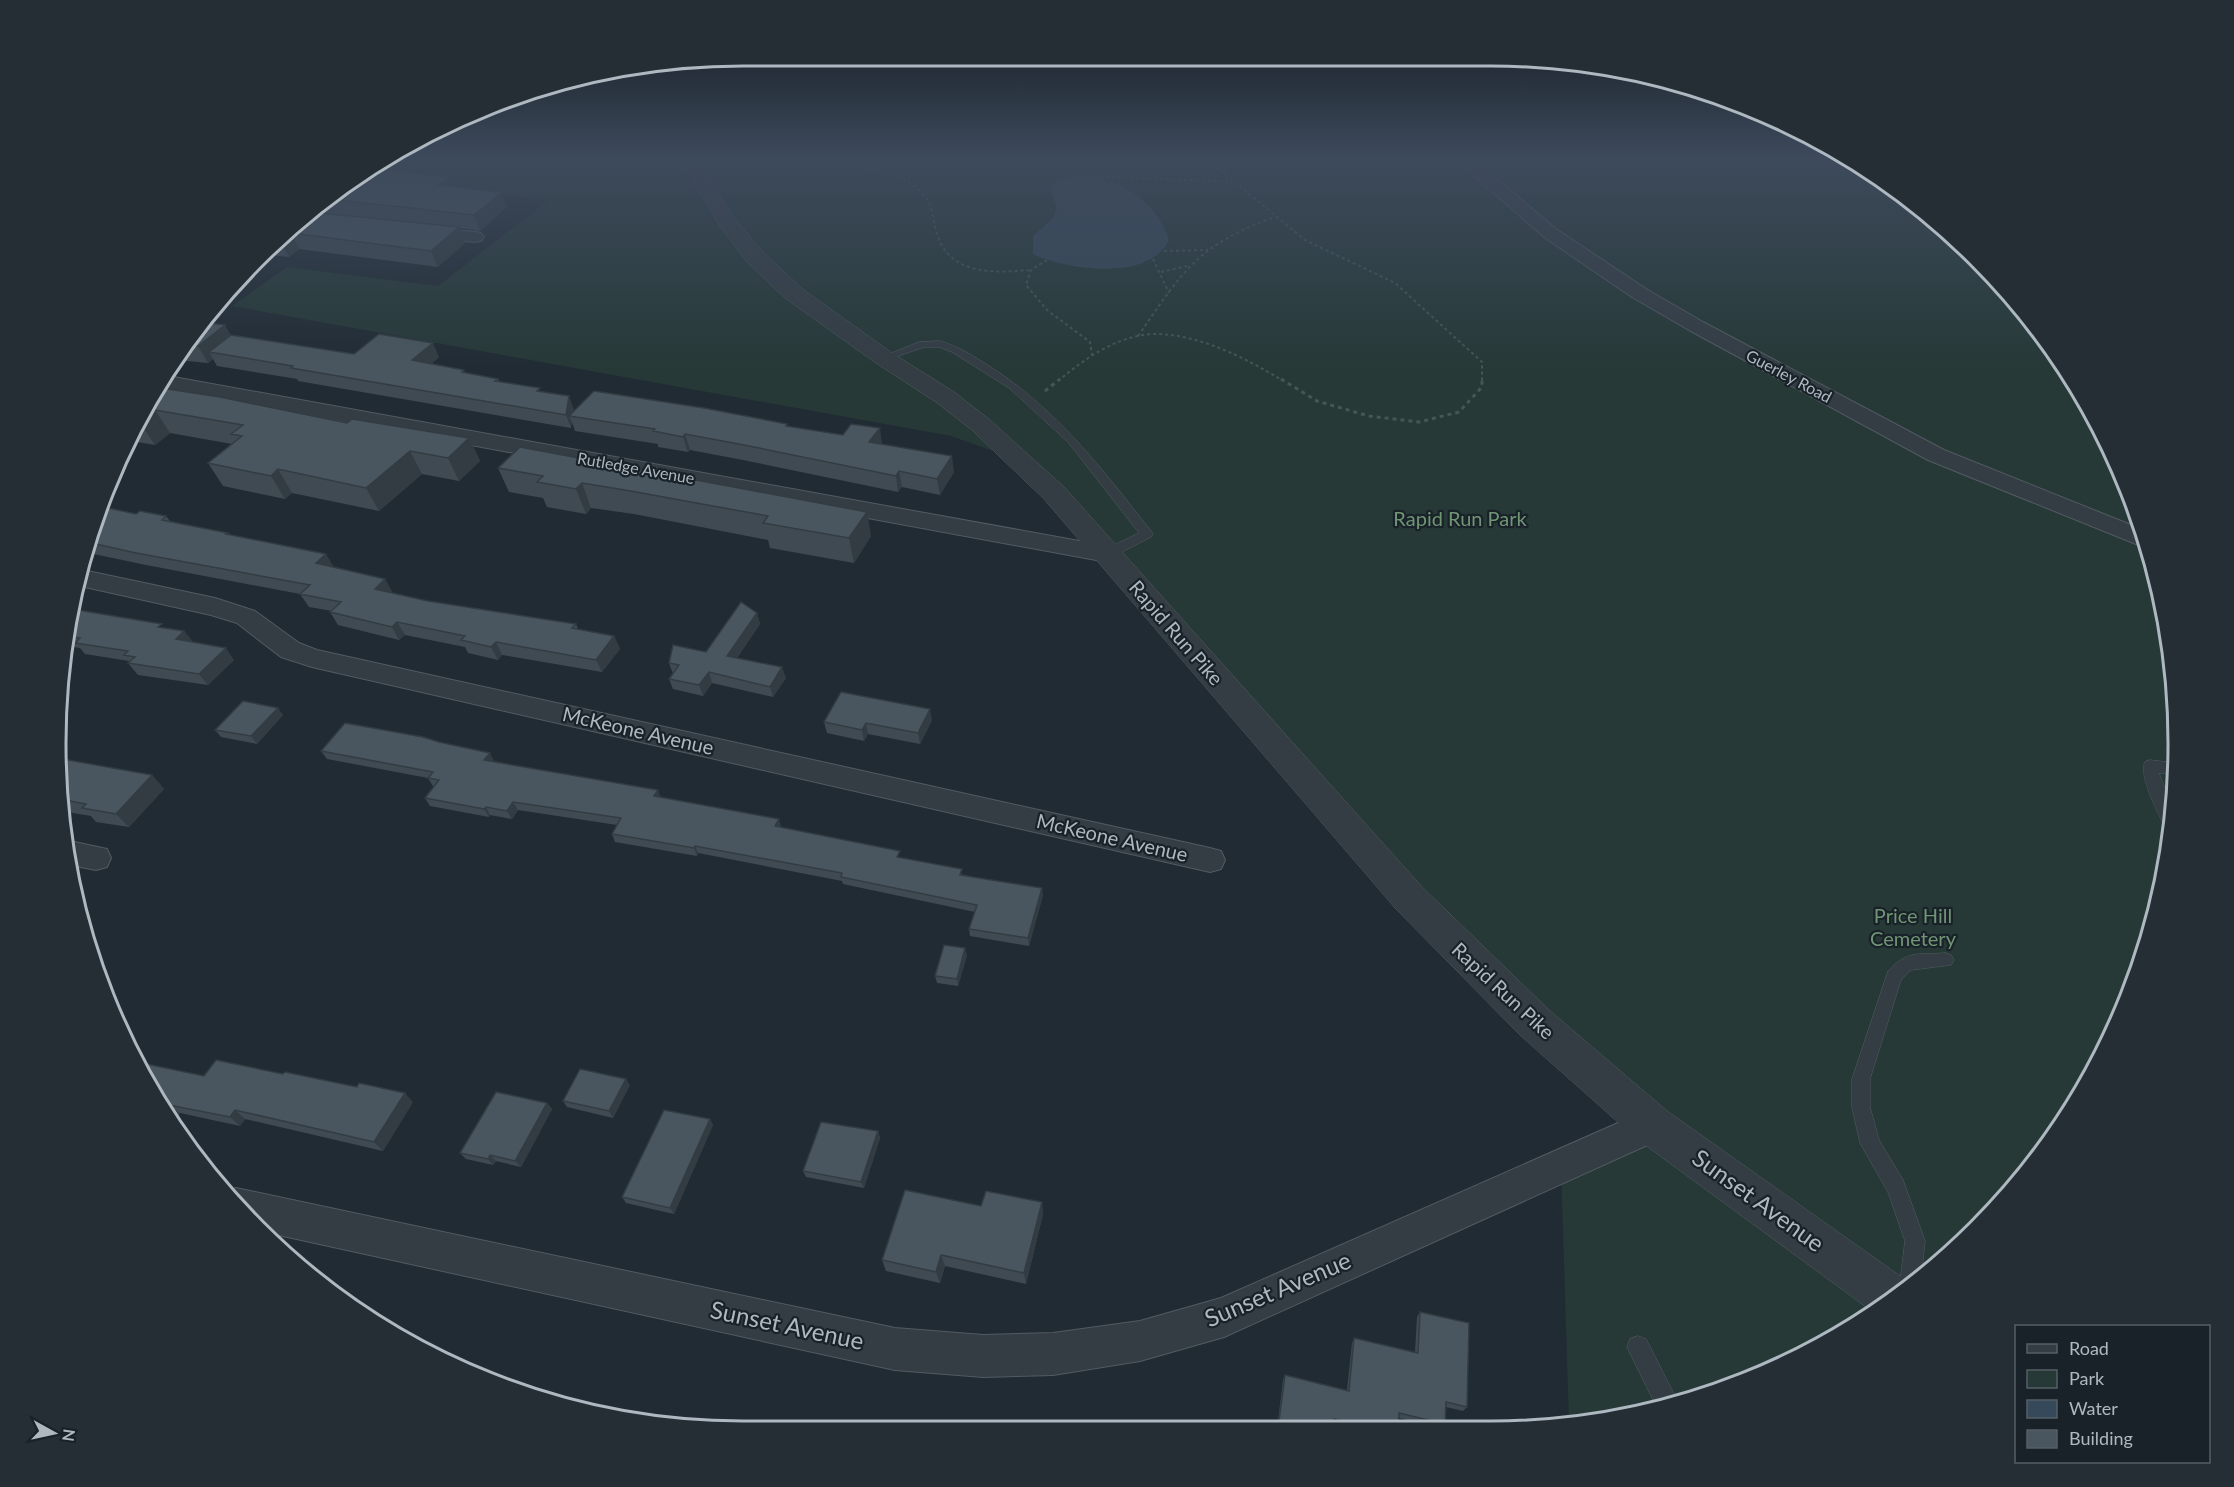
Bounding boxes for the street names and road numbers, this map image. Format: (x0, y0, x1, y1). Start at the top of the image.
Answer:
street label: Guerley Road (1743, 345, 1835, 406)
street label: Rutledge Avenue (576, 448, 696, 487)
street label: Rapid Run Pike (1125, 575, 1229, 690)
street label: McKeone Avenue (560, 701, 716, 759)
street label: McKeone Avenue (1034, 808, 1190, 866)
street label: Rapid Run Pike (1448, 937, 1560, 1044)
street label: Sunset Avenue (1687, 1142, 1830, 1257)
street label: Sunset Avenue (1200, 1245, 1355, 1332)
street label: Sunset Avenue (708, 1294, 867, 1355)

